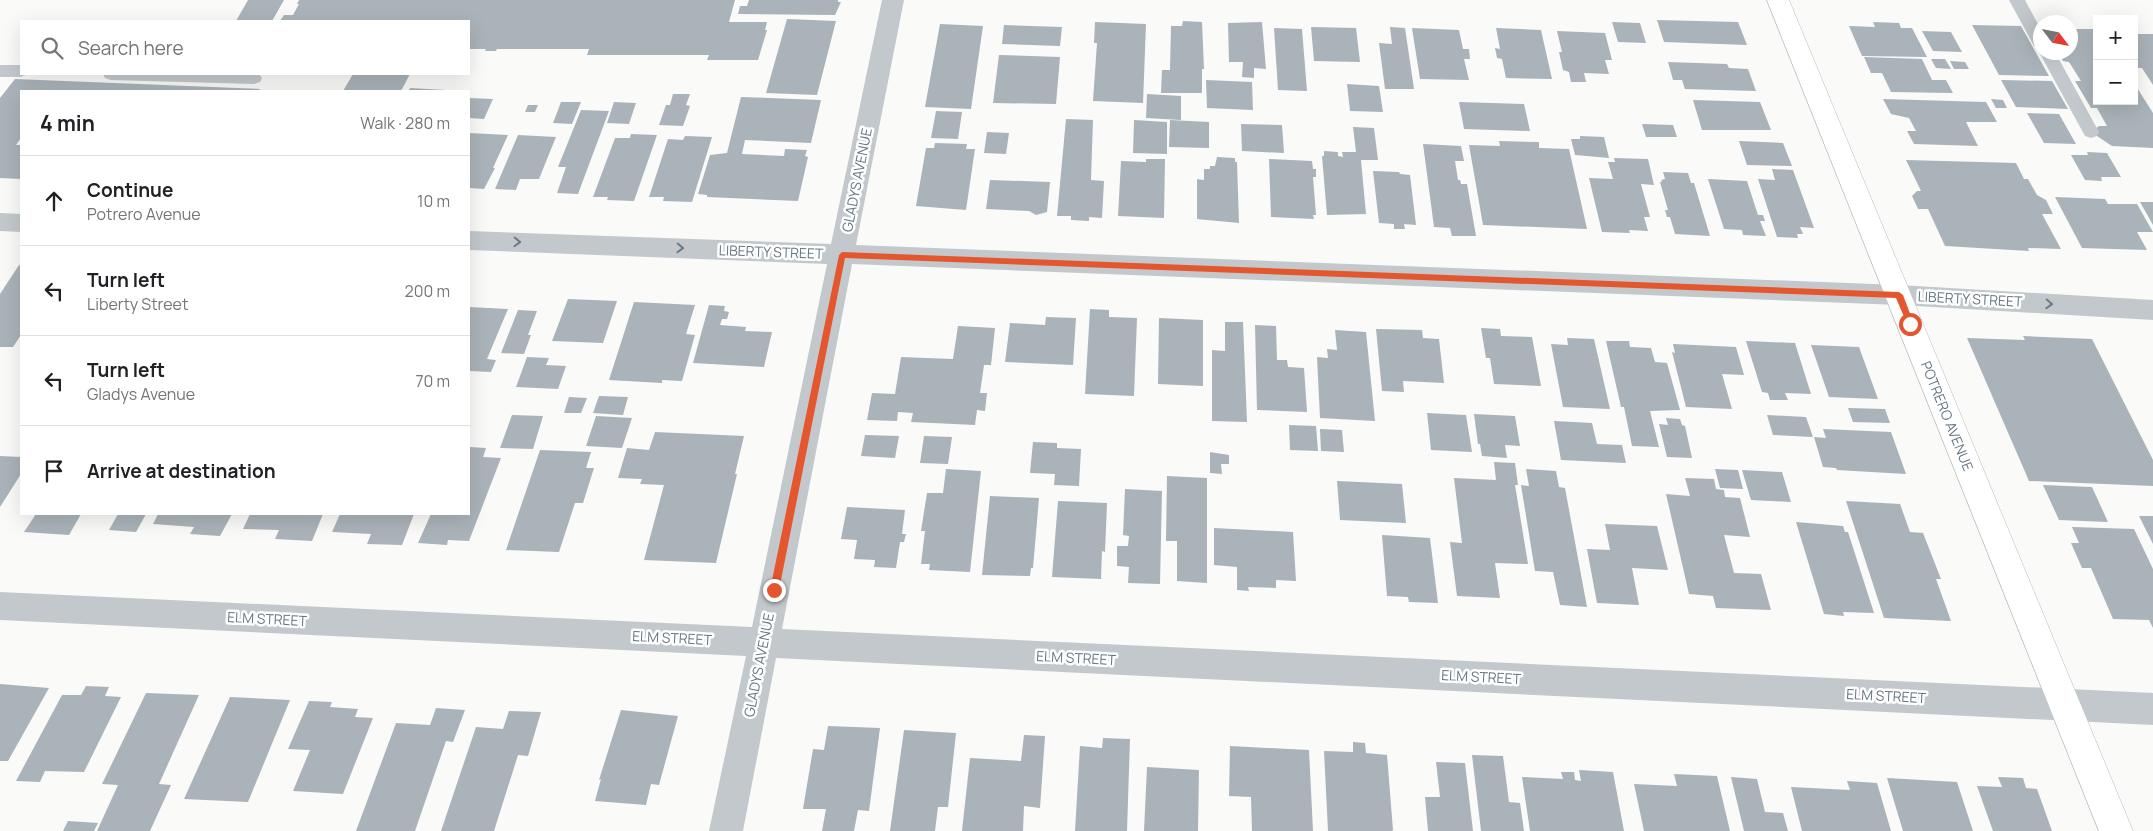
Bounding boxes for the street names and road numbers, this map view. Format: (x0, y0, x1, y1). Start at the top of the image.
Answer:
street label: GLADYS AVENUE (837, 126, 876, 233)
street label: LIBERTY STREET (718, 240, 824, 263)
street label: LIBERTY STREET (1917, 286, 2023, 311)
street label: POTRERO AVENUE (1917, 358, 1978, 474)
street label: ELM STREET (227, 607, 308, 630)
street label: GLADYS AVENUE (739, 611, 778, 718)
street label: ELM STREET (632, 626, 713, 649)
street label: ELM STREET (1036, 646, 1117, 669)
street label: ELM STREET (1441, 665, 1522, 688)
street label: ELM STREET (1846, 684, 1927, 707)

